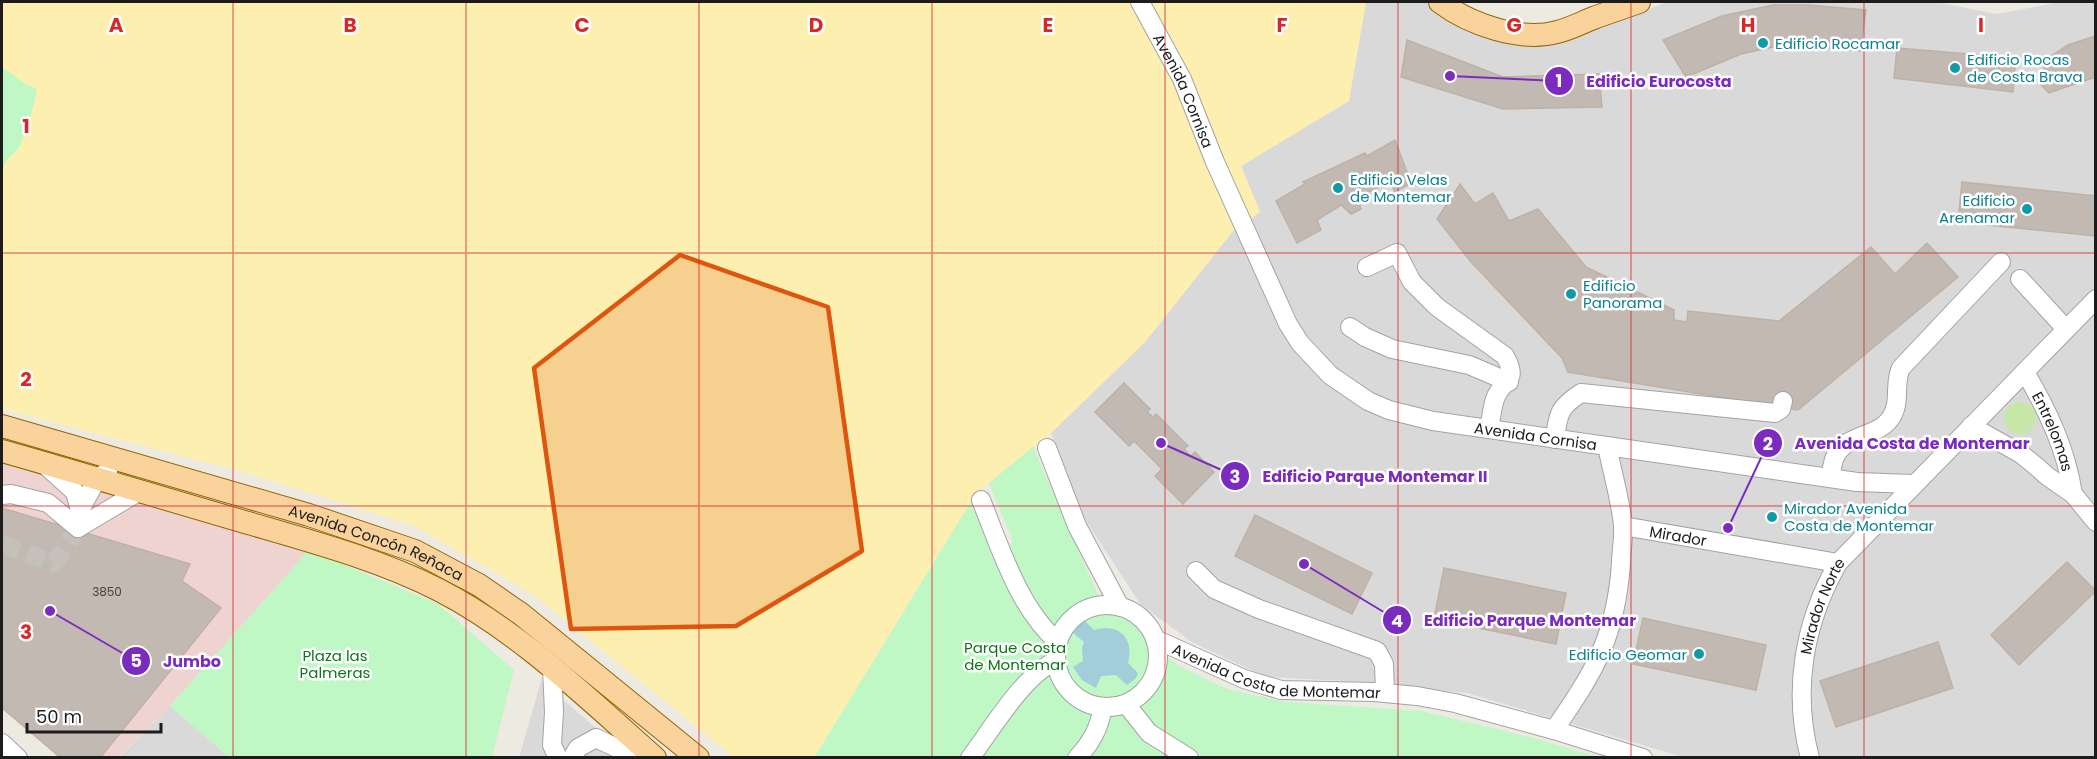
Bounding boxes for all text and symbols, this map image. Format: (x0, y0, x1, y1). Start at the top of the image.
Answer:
text: A (109, 11, 124, 39)
text: B (343, 11, 357, 39)
text: C (574, 11, 590, 39)
text: D (809, 11, 823, 39)
text: E (1043, 11, 1053, 39)
text: F (1277, 11, 1288, 39)
text: G (1506, 11, 1522, 39)
text: H (1741, 11, 1755, 39)
text: I (1978, 11, 1984, 39)
street label: Avenida Cornisa (1149, 30, 1219, 151)
place label: Edificio Rocamar (1775, 33, 1901, 54)
marker: Edificio Rocamar (1756, 36, 1770, 50)
place label: Edificio Rocas de Costa Brava (1967, 49, 2083, 87)
marker: Edificio Rocas de Costa Brava (1948, 61, 1962, 75)
callout: Edificio Eurocosta (1544, 64, 1744, 98)
text: 1 (1556, 68, 1562, 93)
text: Edificio Eurocosta (1586, 70, 1732, 93)
text: 1 (22, 112, 30, 140)
place label: Edificio Velas de Montemar (1350, 169, 1452, 207)
marker: Edificio Velas de Montemar (1331, 181, 1345, 195)
place label: Edificio Arenamar (1939, 190, 2015, 228)
marker: Edificio Arenamar (2020, 202, 2034, 216)
place label: Edificio Panorama (1583, 275, 1662, 313)
marker: Edificio Panorama (1564, 287, 1578, 301)
text: 2 (20, 365, 32, 393)
street label: Entrelomas (2027, 388, 2079, 474)
street label: Avenida Cornisa (1473, 417, 1598, 455)
callout: Avenida Costa de Montemar (1753, 426, 2042, 460)
text: 2 (1763, 431, 1773, 456)
text: Avenida Costa de Montemar (1794, 432, 2030, 455)
callout: Edificio Parque Montemar II (1220, 459, 1499, 493)
text: 3 (1230, 464, 1240, 489)
text: Edificio Parque Montemar II (1263, 465, 1487, 488)
place label: Mirador Avenida Costa de Montemar (1784, 498, 1935, 536)
street label: Avenida Concón Reñaca (286, 499, 467, 585)
marker: Mirador Avenida Costa de Montemar (1765, 510, 1779, 524)
street label: Mirador (1648, 520, 1709, 551)
street label: Mirador Norte (1795, 552, 1849, 656)
house number: 3850 (92, 583, 122, 600)
callout: Edificio Parque Montemar (1382, 603, 1648, 637)
text: 4 (1391, 608, 1403, 633)
text: Edificio Parque Montemar (1424, 609, 1636, 632)
text: 3 (20, 618, 32, 646)
park label: Parque Costa de Montemar (964, 637, 1066, 675)
street label: Avenida Costa de Montemar (1169, 638, 1382, 703)
callout: Jumbo (121, 644, 233, 678)
place label: Edificio Geomar (1569, 644, 1687, 665)
park label: Plaza las Palmeras (300, 645, 371, 683)
marker: Edificio Geomar (1692, 647, 1706, 661)
text: 5 (130, 648, 142, 673)
text: Jumbo (163, 650, 221, 673)
scale bar (27, 696, 160, 734)
text: 50 m (36, 704, 82, 729)

